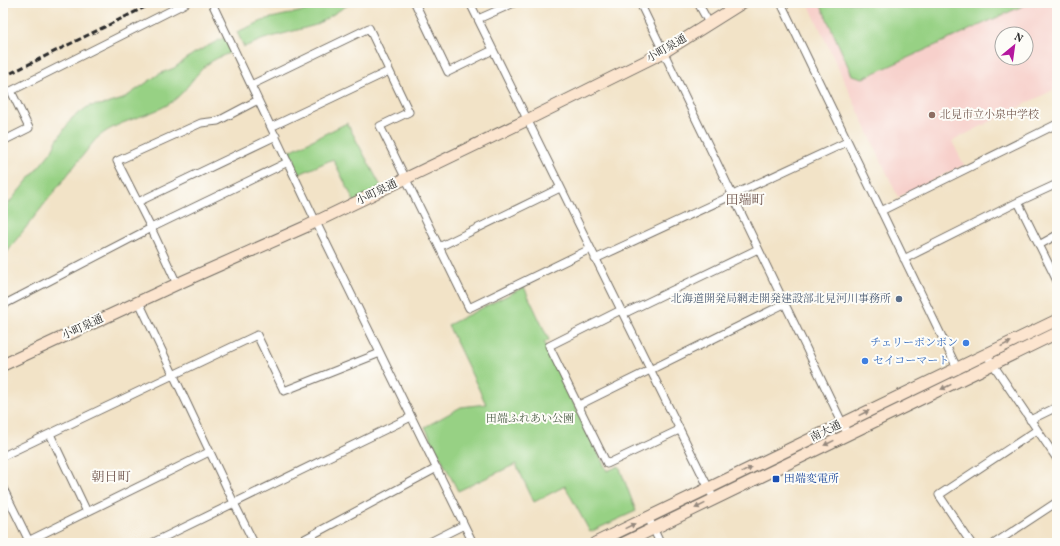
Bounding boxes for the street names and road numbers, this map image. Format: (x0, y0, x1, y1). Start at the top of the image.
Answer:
street label: 小町泉通 (644, 32, 690, 66)
street label: 小町泉通 (354, 177, 400, 209)
street label: 小町泉通 (60, 312, 106, 344)
street label: 南大通 (808, 418, 844, 446)

